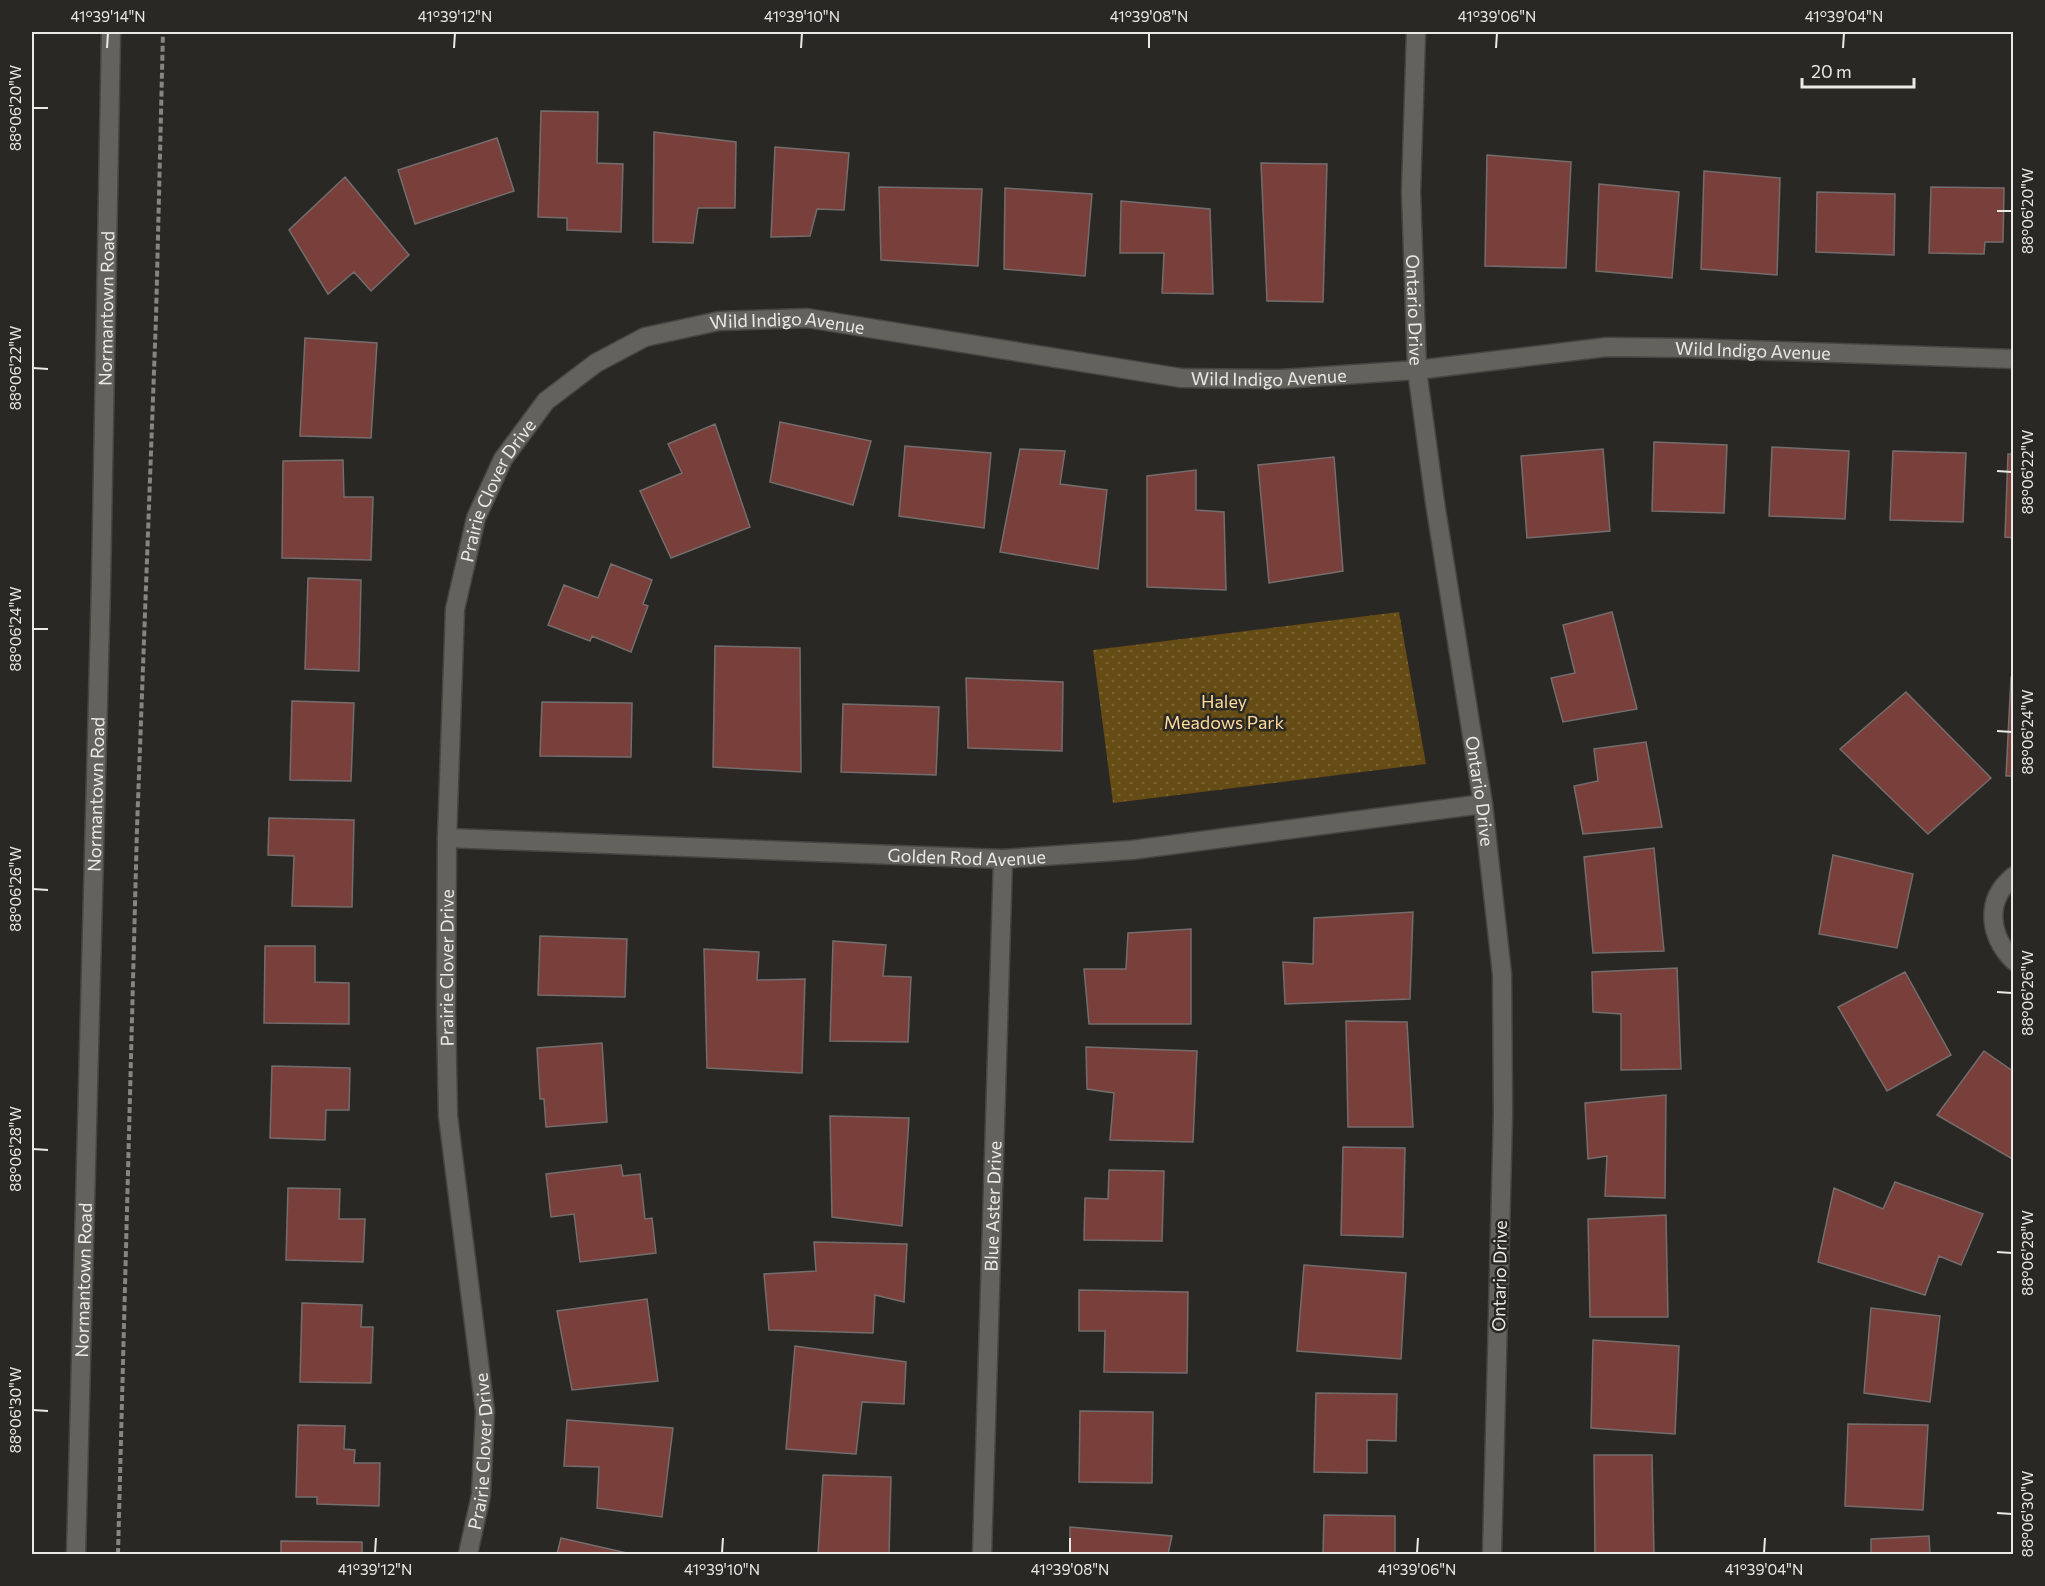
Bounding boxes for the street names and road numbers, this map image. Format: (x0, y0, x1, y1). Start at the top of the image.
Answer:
street label: Normantown Road (94, 231, 118, 386)
street label: Ontario Drive (1402, 254, 1428, 366)
street label: Wild Indigo Avenue (708, 307, 866, 338)
street label: Wild Indigo Avenue (1675, 337, 1831, 364)
street label: Wild Indigo Avenue (1191, 364, 1347, 390)
street label: Prairie Clover Drive (455, 414, 540, 564)
street label: Normantown Road (83, 717, 109, 872)
street label: Ontario Drive (1461, 734, 1499, 847)
street label: Golden Rod Avenue (887, 844, 1046, 870)
street label: Prairie Clover Drive (435, 889, 458, 1047)
street label: Blue Aster Drive (980, 1140, 1005, 1272)
street label: Normantown Road (70, 1202, 96, 1358)
street label: Ontario Drive (1487, 1220, 1511, 1332)
street label: Prairie Clover Drive (463, 1372, 497, 1532)

